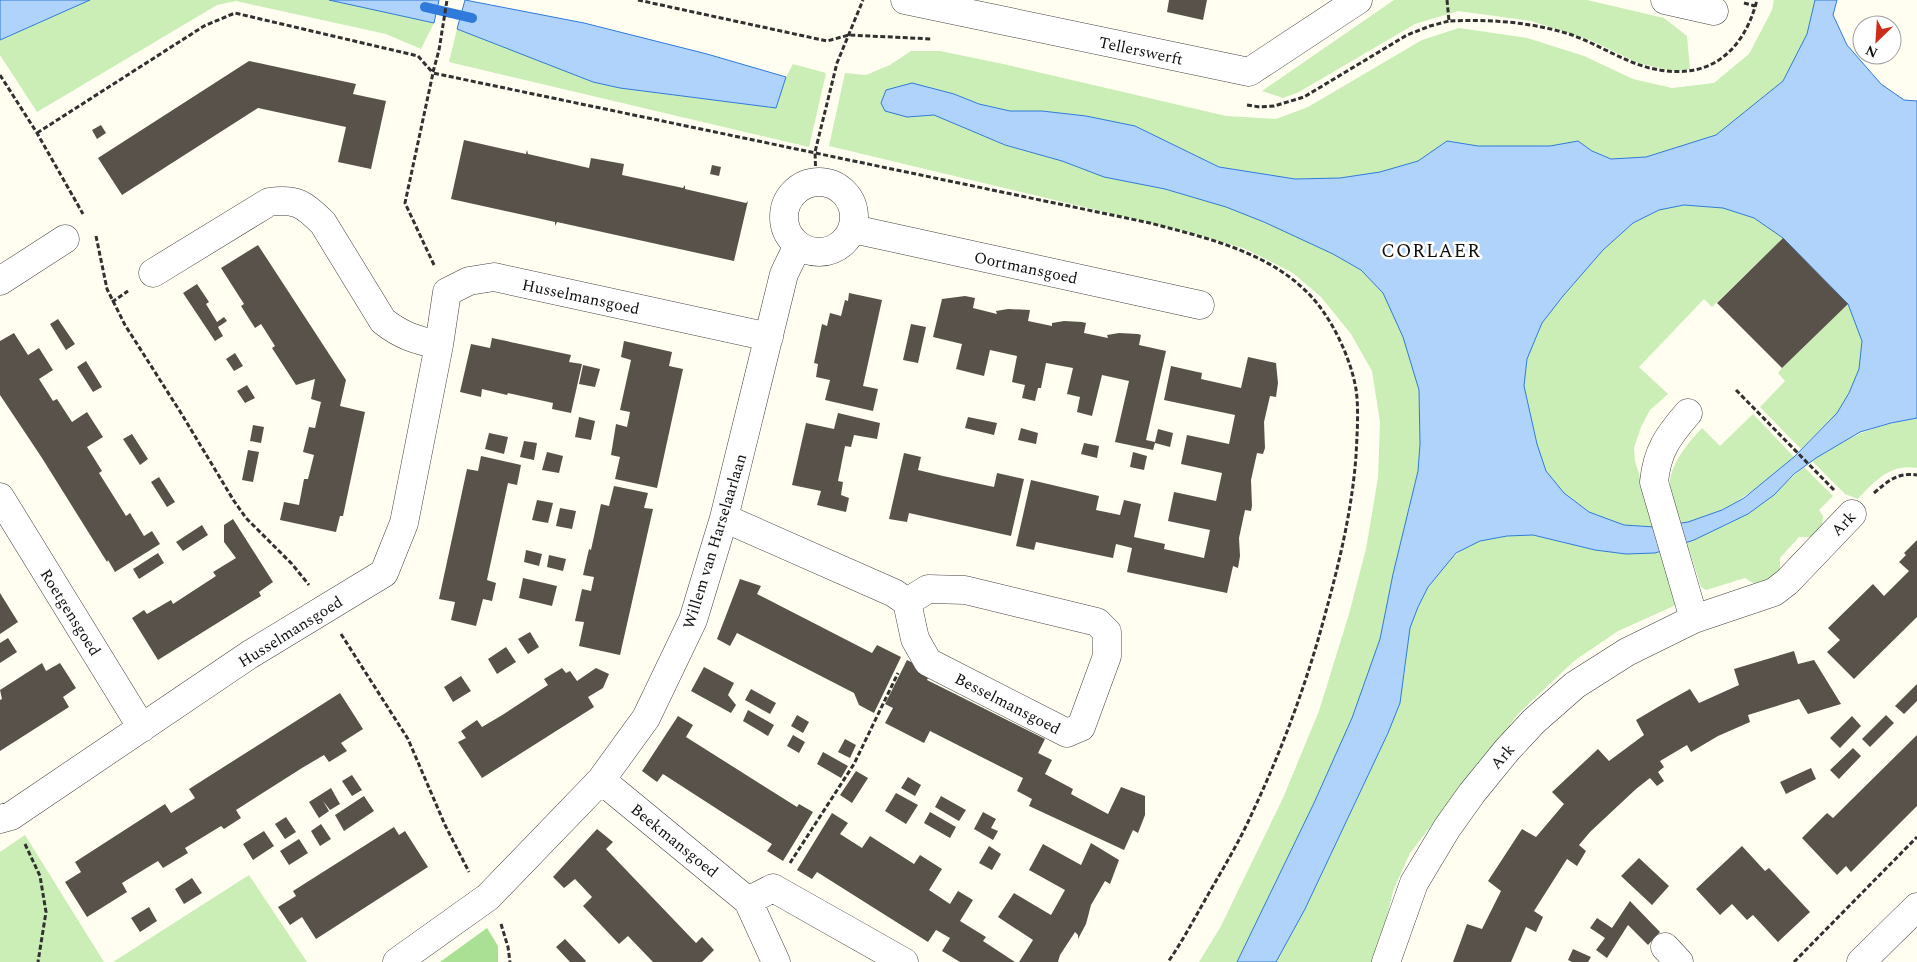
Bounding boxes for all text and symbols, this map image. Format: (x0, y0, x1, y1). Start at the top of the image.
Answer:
north arrow (1852, 15, 1902, 65)
street label: Tellerswerft (1096, 30, 1185, 72)
text: N (1862, 39, 1881, 63)
district label: CORLAER (1381, 237, 1481, 266)
street label: Oortmansgoed (972, 245, 1080, 291)
street label: Husselmansgoed (520, 273, 642, 321)
street label: Willem van Harselaarlaan (677, 451, 753, 632)
street label: Ark (1826, 505, 1862, 542)
street label: Roetgensgoed (34, 564, 107, 661)
street label: Husselmansgoed (233, 590, 348, 674)
street label: Besselmansgoed (950, 667, 1065, 741)
street label: Ark (1485, 738, 1521, 775)
street label: Beekmansgoed (625, 798, 723, 884)

